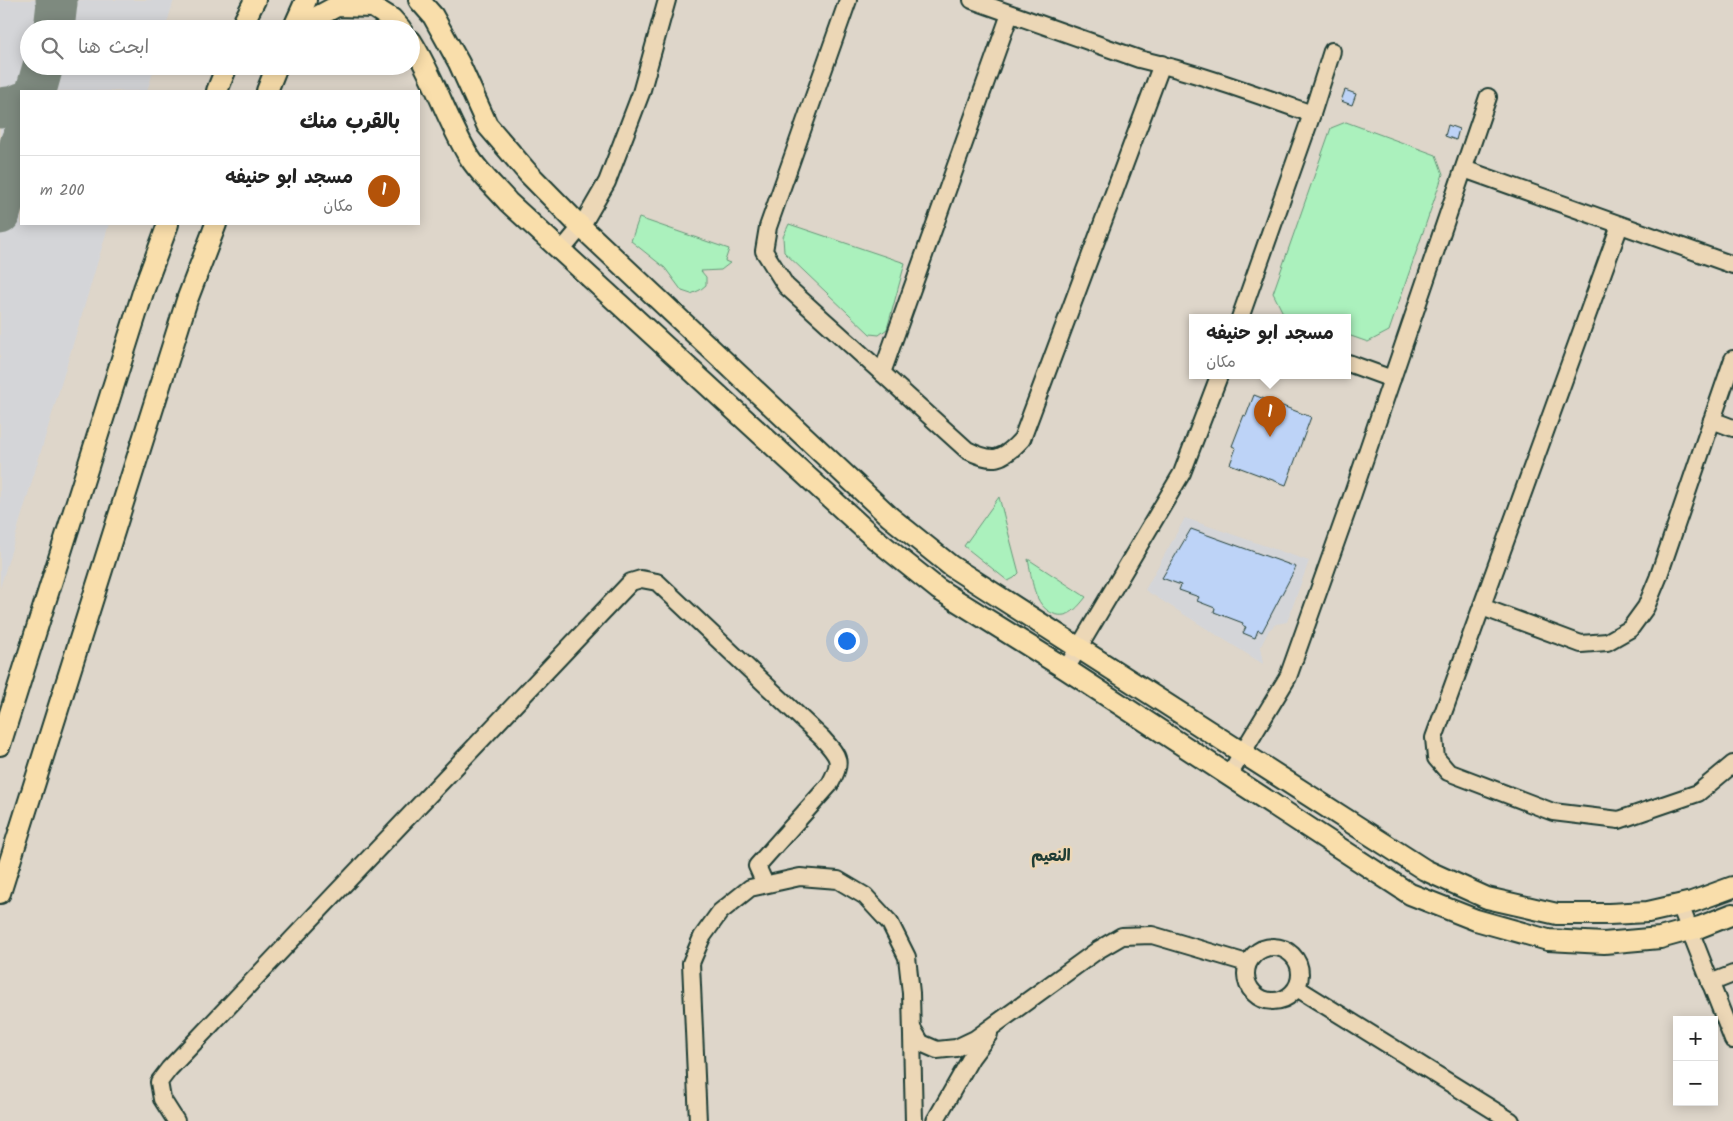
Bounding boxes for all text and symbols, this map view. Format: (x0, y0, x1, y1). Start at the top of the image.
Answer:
search box (20, 20, 420, 75)
text: ابحث هنا (78, 33, 149, 63)
icon: search (38, 34, 66, 62)
text: بالقرب منك (300, 106, 400, 139)
text: مسجد ابو حنيفه (225, 163, 353, 193)
text: 200 m (40, 178, 84, 203)
text: 1 (382, 178, 386, 203)
text: مكان (323, 194, 353, 219)
popup (1189, 314, 1351, 379)
text: مسجد ابو حنيفه (1206, 319, 1334, 349)
text: مكان (1206, 350, 1236, 375)
pin: 1 (1254, 396, 1286, 437)
your location (834, 628, 860, 654)
district label: النعيم (1031, 844, 1071, 869)
map controls (1673, 1016, 1718, 1106)
button: + (1673, 1016, 1718, 1061)
button: − (1673, 1061, 1718, 1106)

